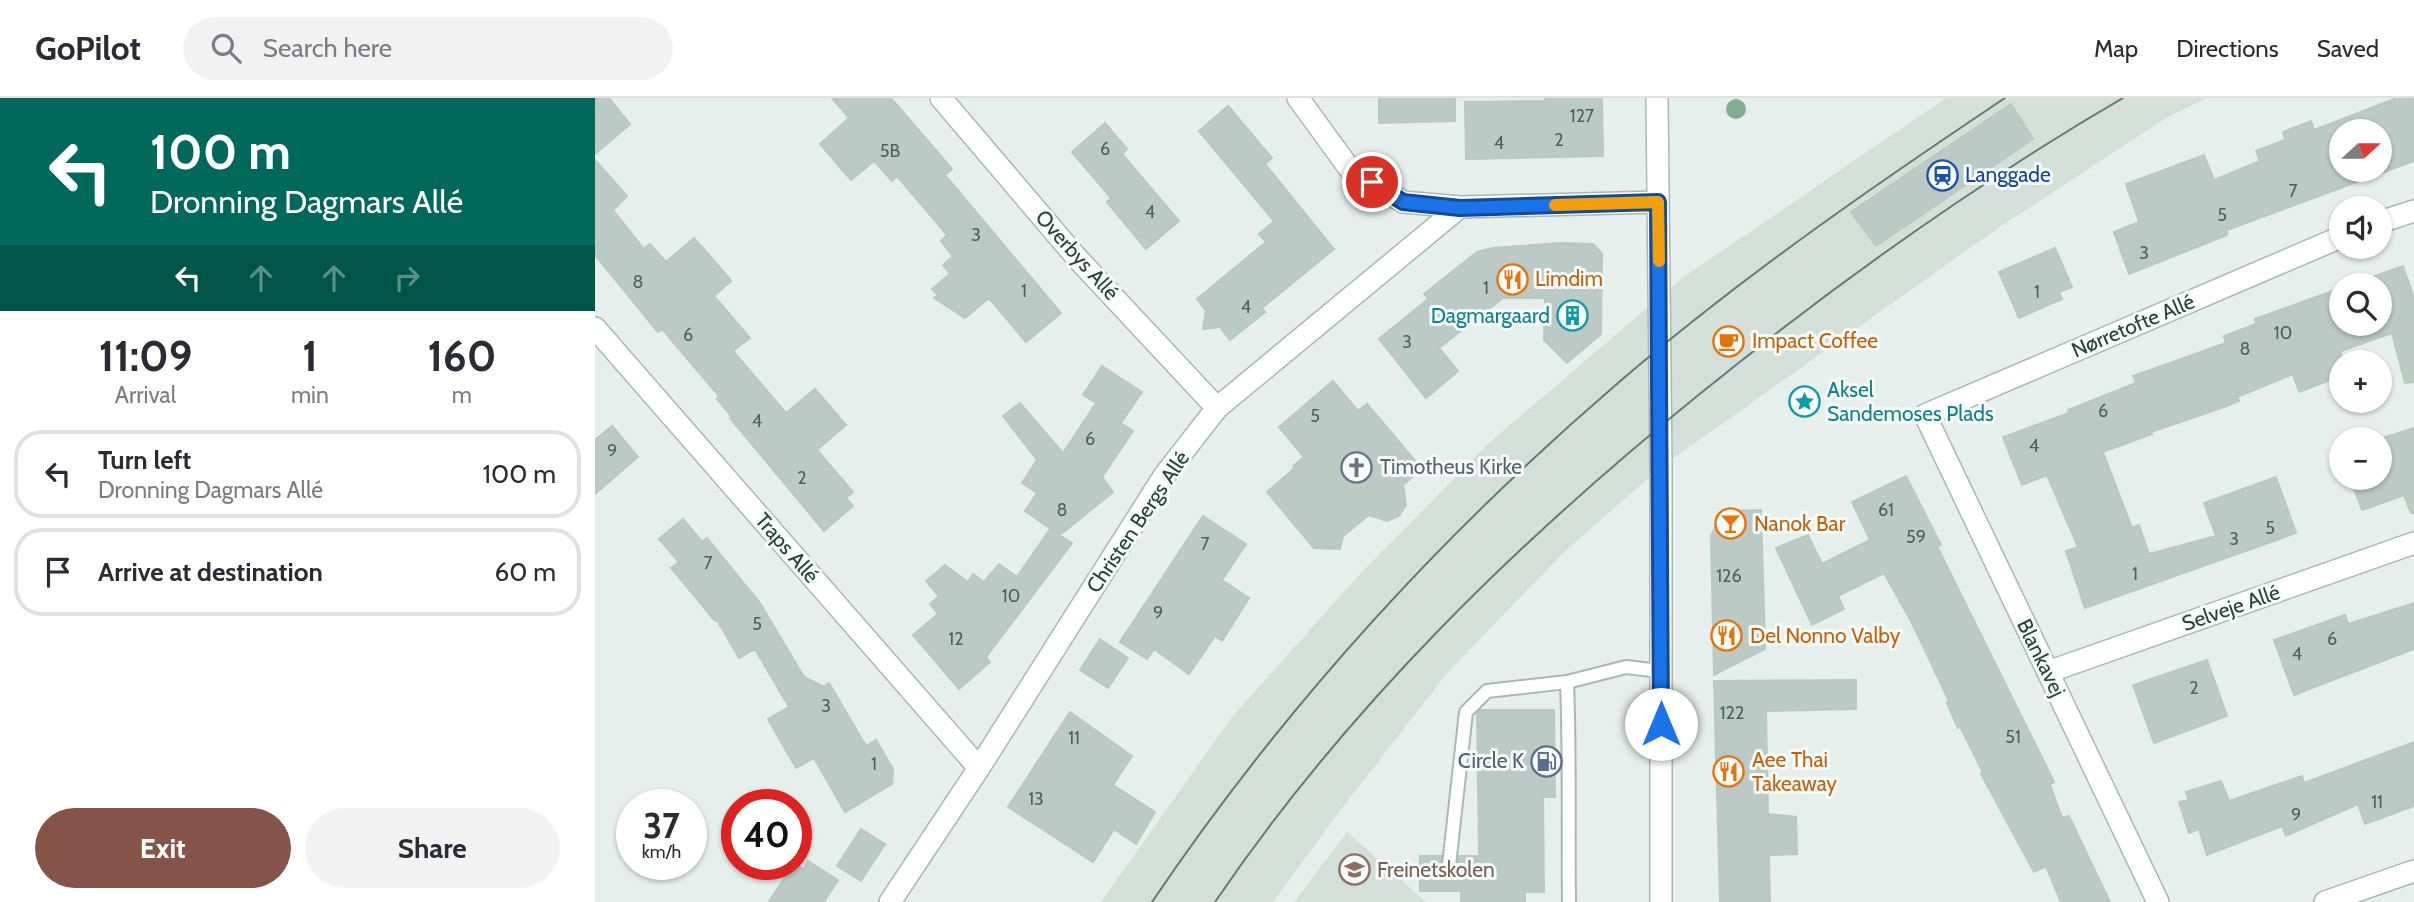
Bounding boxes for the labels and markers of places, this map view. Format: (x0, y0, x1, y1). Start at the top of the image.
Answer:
pin (1342, 152, 1402, 212)
station icon: Langgade (1925, 158, 1959, 192)
place label: Langgade (1965, 162, 2051, 187)
restaurant icon: Limdim (1495, 262, 1529, 296)
place label: Limdim (1535, 266, 1603, 291)
building icon: Dagmargaard (1556, 299, 1590, 333)
place label: Dagmargaard (1431, 303, 1550, 328)
cafe icon: Impact Coffee (1712, 324, 1746, 358)
place label: Impact Coffee (1752, 328, 1878, 353)
place label: Aksel Sandemoses Plads (1827, 377, 1994, 426)
place icon: Aksel Sandemoses Plads (1787, 385, 1821, 419)
church icon: Timotheus Kirke (1340, 450, 1374, 484)
place label: Timotheus Kirke (1380, 454, 1522, 479)
bar icon: Nanok Bar (1714, 507, 1748, 541)
place label: Nanok Bar (1754, 511, 1846, 536)
restaurant icon: Del Nonno Valby (1710, 619, 1744, 653)
place label: Del Nonno Valby (1750, 623, 1901, 648)
fuel station icon: Circle K (1530, 744, 1564, 778)
place label: Aee Thai Takeaway (1752, 747, 1837, 796)
place label: Circle K (1458, 748, 1524, 773)
restaurant icon: Aee Thai Takeaway (1712, 755, 1746, 789)
school or university icon: Freinetskolen (1337, 853, 1371, 887)
place label: Freinetskolen (1377, 857, 1495, 882)

